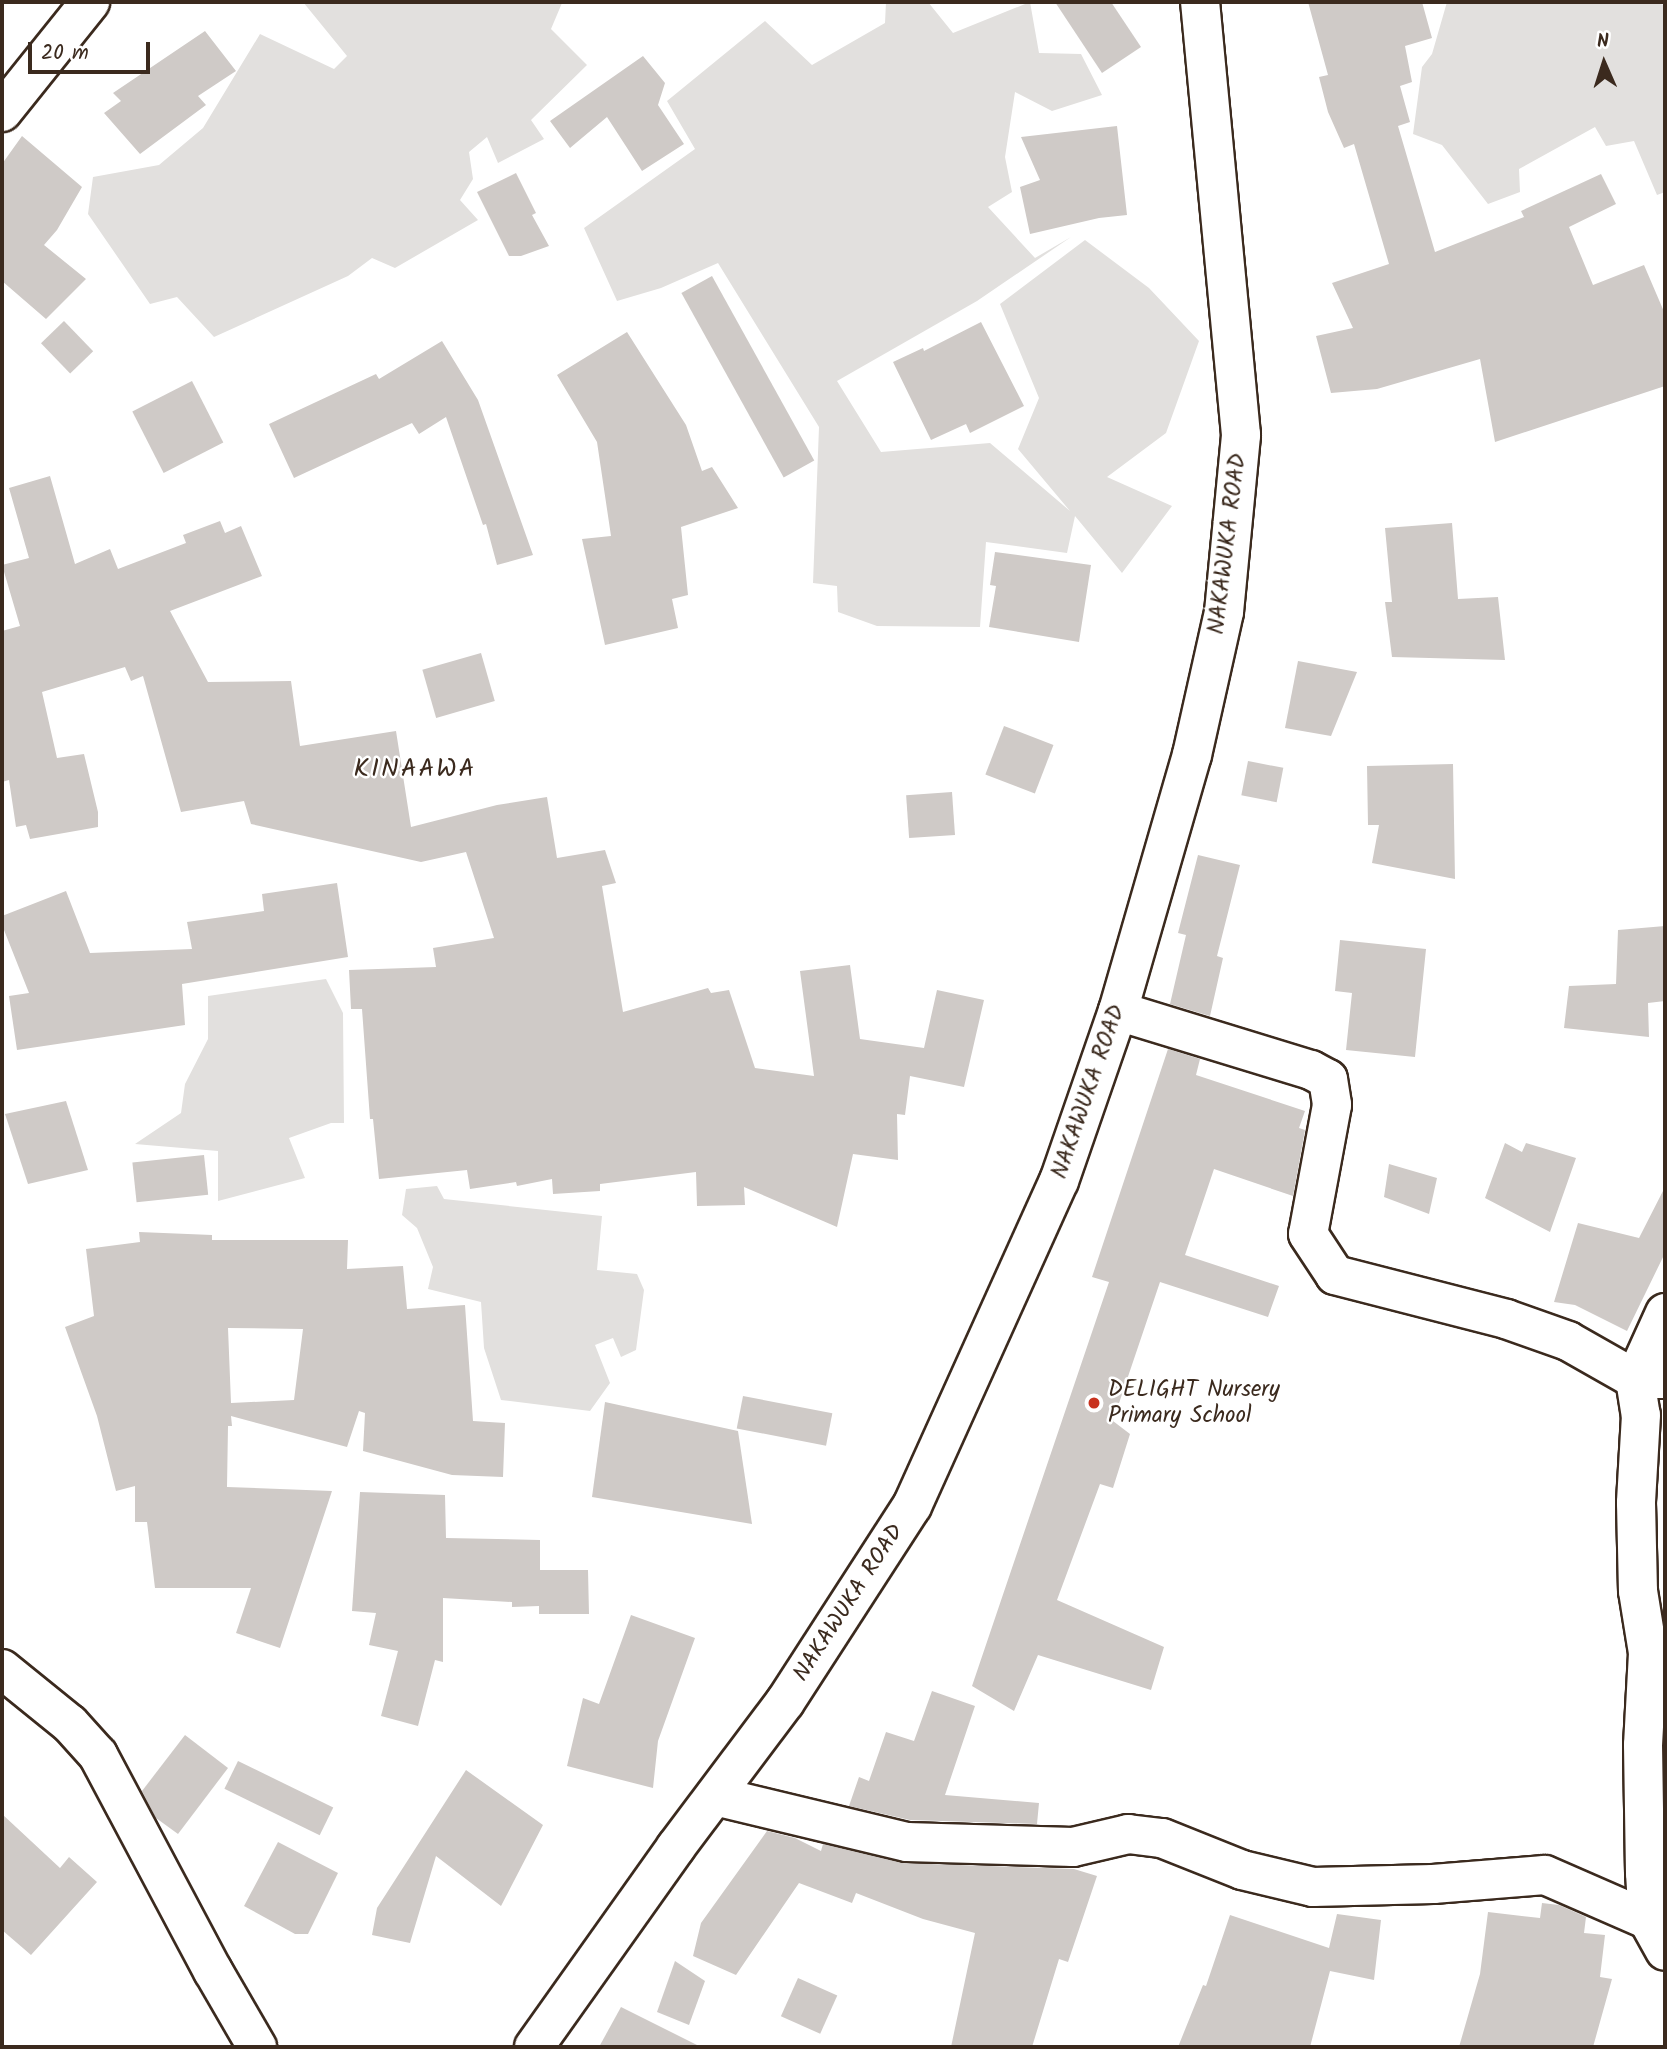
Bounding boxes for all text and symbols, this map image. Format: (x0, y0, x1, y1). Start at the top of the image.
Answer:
text: N (1596, 27, 1610, 57)
scale bar (32, 28, 154, 72)
north arrow (1569, 28, 1639, 98)
text: 20 m (41, 37, 89, 70)
street label: NAKAWUKA ROAD (1203, 452, 1253, 636)
district label: KINAAWA (354, 754, 476, 786)
street label: NAKAWUKA ROAD (1046, 1001, 1132, 1183)
place label: DELIGHT Nursery Primary School (1108, 1376, 1280, 1430)
marker: DELIGHT Nursery Primary School (1086, 1395, 1102, 1411)
street label: NAKAWUKA ROAD (788, 1519, 910, 1687)

